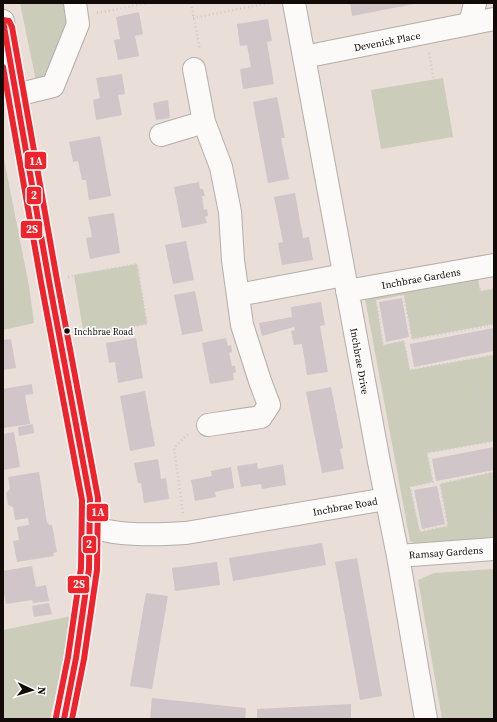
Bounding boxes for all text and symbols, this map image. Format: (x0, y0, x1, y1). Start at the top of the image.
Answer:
street label: Devenick Place (353, 29, 421, 54)
line badge: 1A (24, 151, 47, 170)
text: 1A (29, 154, 43, 169)
line badge: 2 (26, 186, 42, 205)
text: 2 (31, 188, 37, 203)
line badge: 2S (20, 220, 43, 239)
text: 2S (26, 222, 38, 237)
street label: Inchbrae Gardens (381, 265, 462, 292)
marker: Inchbrae Road (62, 326, 72, 336)
place label: Inchbrae Road (74, 326, 133, 338)
street label: Inchbrae Drive (347, 327, 372, 395)
street label: Inchbrae Road (312, 494, 379, 519)
line badge: 1A (86, 503, 109, 522)
text: 1A (91, 505, 105, 520)
line badge: 2 (82, 535, 97, 554)
text: 2 (86, 537, 92, 552)
street label: Ramsay Gardens (408, 543, 484, 562)
line badge: 2S (67, 575, 90, 594)
text: 2S (73, 577, 85, 592)
north arrow (12, 670, 52, 710)
text: N (34, 686, 49, 695)

